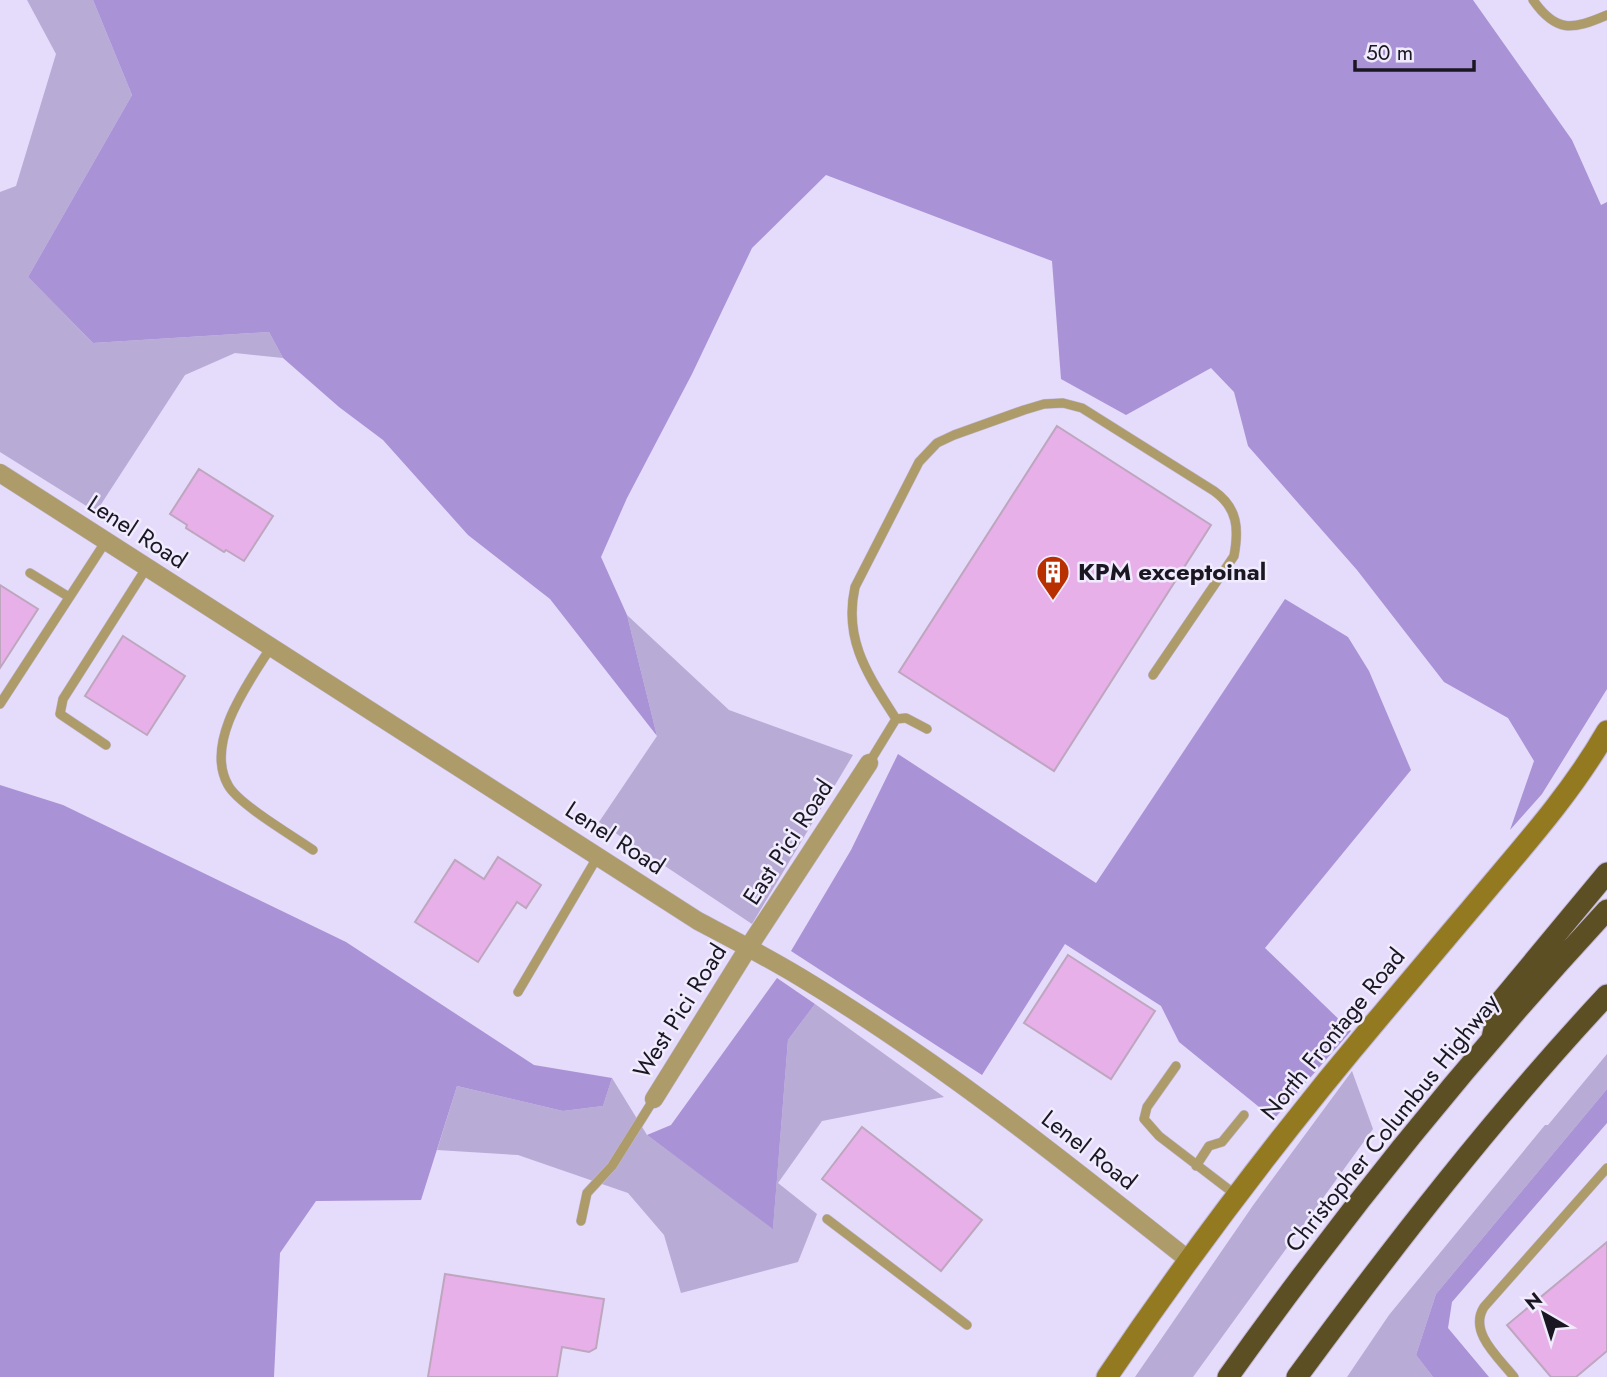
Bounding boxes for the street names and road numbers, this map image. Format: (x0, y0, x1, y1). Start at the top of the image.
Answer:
street label: Lenel Road (81, 486, 194, 577)
street label: East Pici Road (734, 772, 841, 911)
street label: Lenel Road (559, 792, 672, 883)
street label: West Pici Road (624, 937, 735, 1085)
street label: North Frontage Road (1252, 940, 1413, 1127)
street label: Christopher Columbus Highway (1276, 986, 1507, 1259)
street label: Lenel Road (1034, 1101, 1144, 1198)

